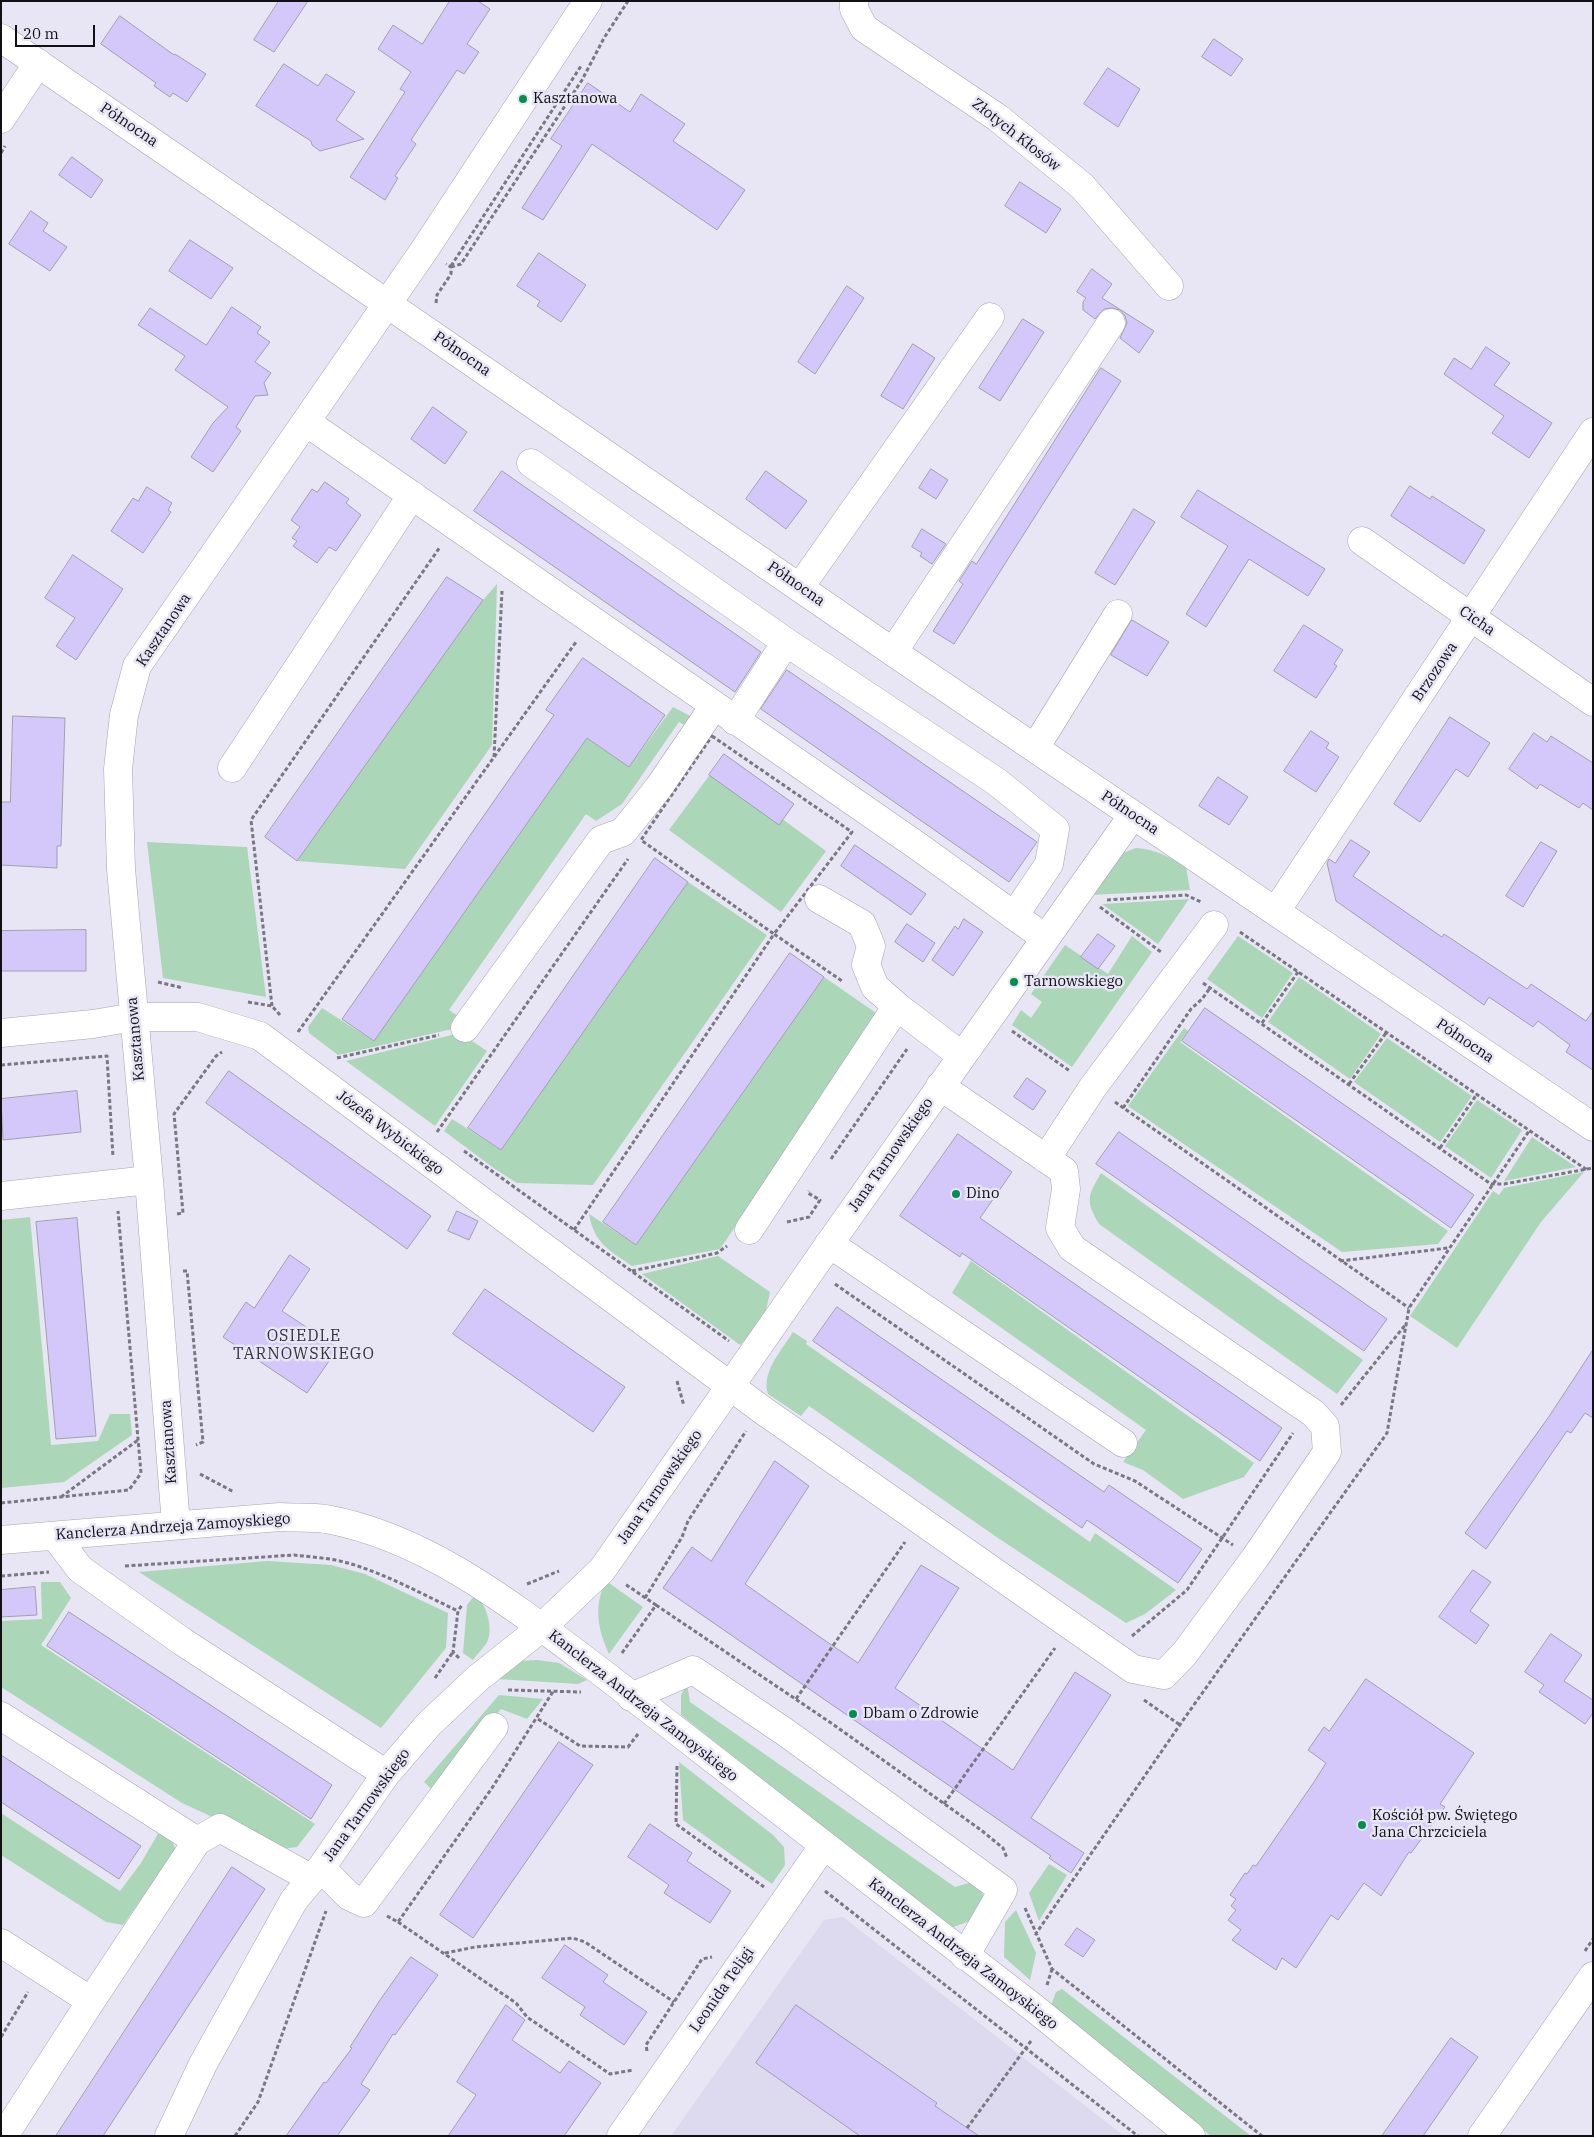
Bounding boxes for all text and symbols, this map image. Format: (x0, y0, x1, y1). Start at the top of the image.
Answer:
scale bar (18, 15, 98, 47)
text: 20 m (23, 24, 59, 43)
place label: Kasztanowa (533, 90, 617, 108)
marker: Kasztanowa (517, 93, 529, 105)
street label: Złotych Kłosów (968, 95, 1064, 175)
street label: Północna (97, 99, 161, 151)
street label: Północna (430, 328, 494, 380)
street label: Północna (764, 558, 828, 610)
street label: Kasztanowa (133, 590, 195, 670)
street label: Cicha (1456, 602, 1498, 640)
street label: Brzozowa (1409, 639, 1461, 705)
street label: Północna (1098, 787, 1162, 839)
place label: Tarnowskiego (1024, 973, 1123, 991)
marker: Tarnowskiego (1008, 976, 1020, 988)
street label: Kasztanowa (123, 996, 149, 1082)
street label: Północna (1433, 1015, 1497, 1067)
street label: Józefa Wybickiego (333, 1087, 447, 1179)
street label: Jana Tarnowskiego (845, 1094, 937, 1216)
place label: Dino (966, 1185, 999, 1203)
marker: Dino (950, 1188, 962, 1200)
district label: OSIEDLE TARNOWSKIEGO (231, 1326, 377, 1364)
street label: Kasztanowa (157, 1399, 181, 1485)
street label: Jana Tarnowskiego (614, 1426, 706, 1548)
street label: Kanclerza Andrzeja Zamoyskiego (55, 1510, 291, 1544)
street label: Kanclerza Andrzeja Zamoyskiego (545, 1626, 741, 1786)
place label: Dbam o Zdrowie (863, 1705, 979, 1723)
marker: Dbam o Zdrowie (847, 1708, 859, 1720)
street label: Jana Tarnowskiego (320, 1745, 414, 1865)
place label: Kościół pw. Świętego Jana Chrzciciela (1372, 1807, 1518, 1842)
marker: Kościół pw. Świętego Jana Chrzciciela (1356, 1819, 1368, 1831)
street label: Kanclerza Andrzeja Zamoyskiego (865, 1874, 1061, 2034)
street label: Leonida Teligi (686, 1944, 758, 2036)

